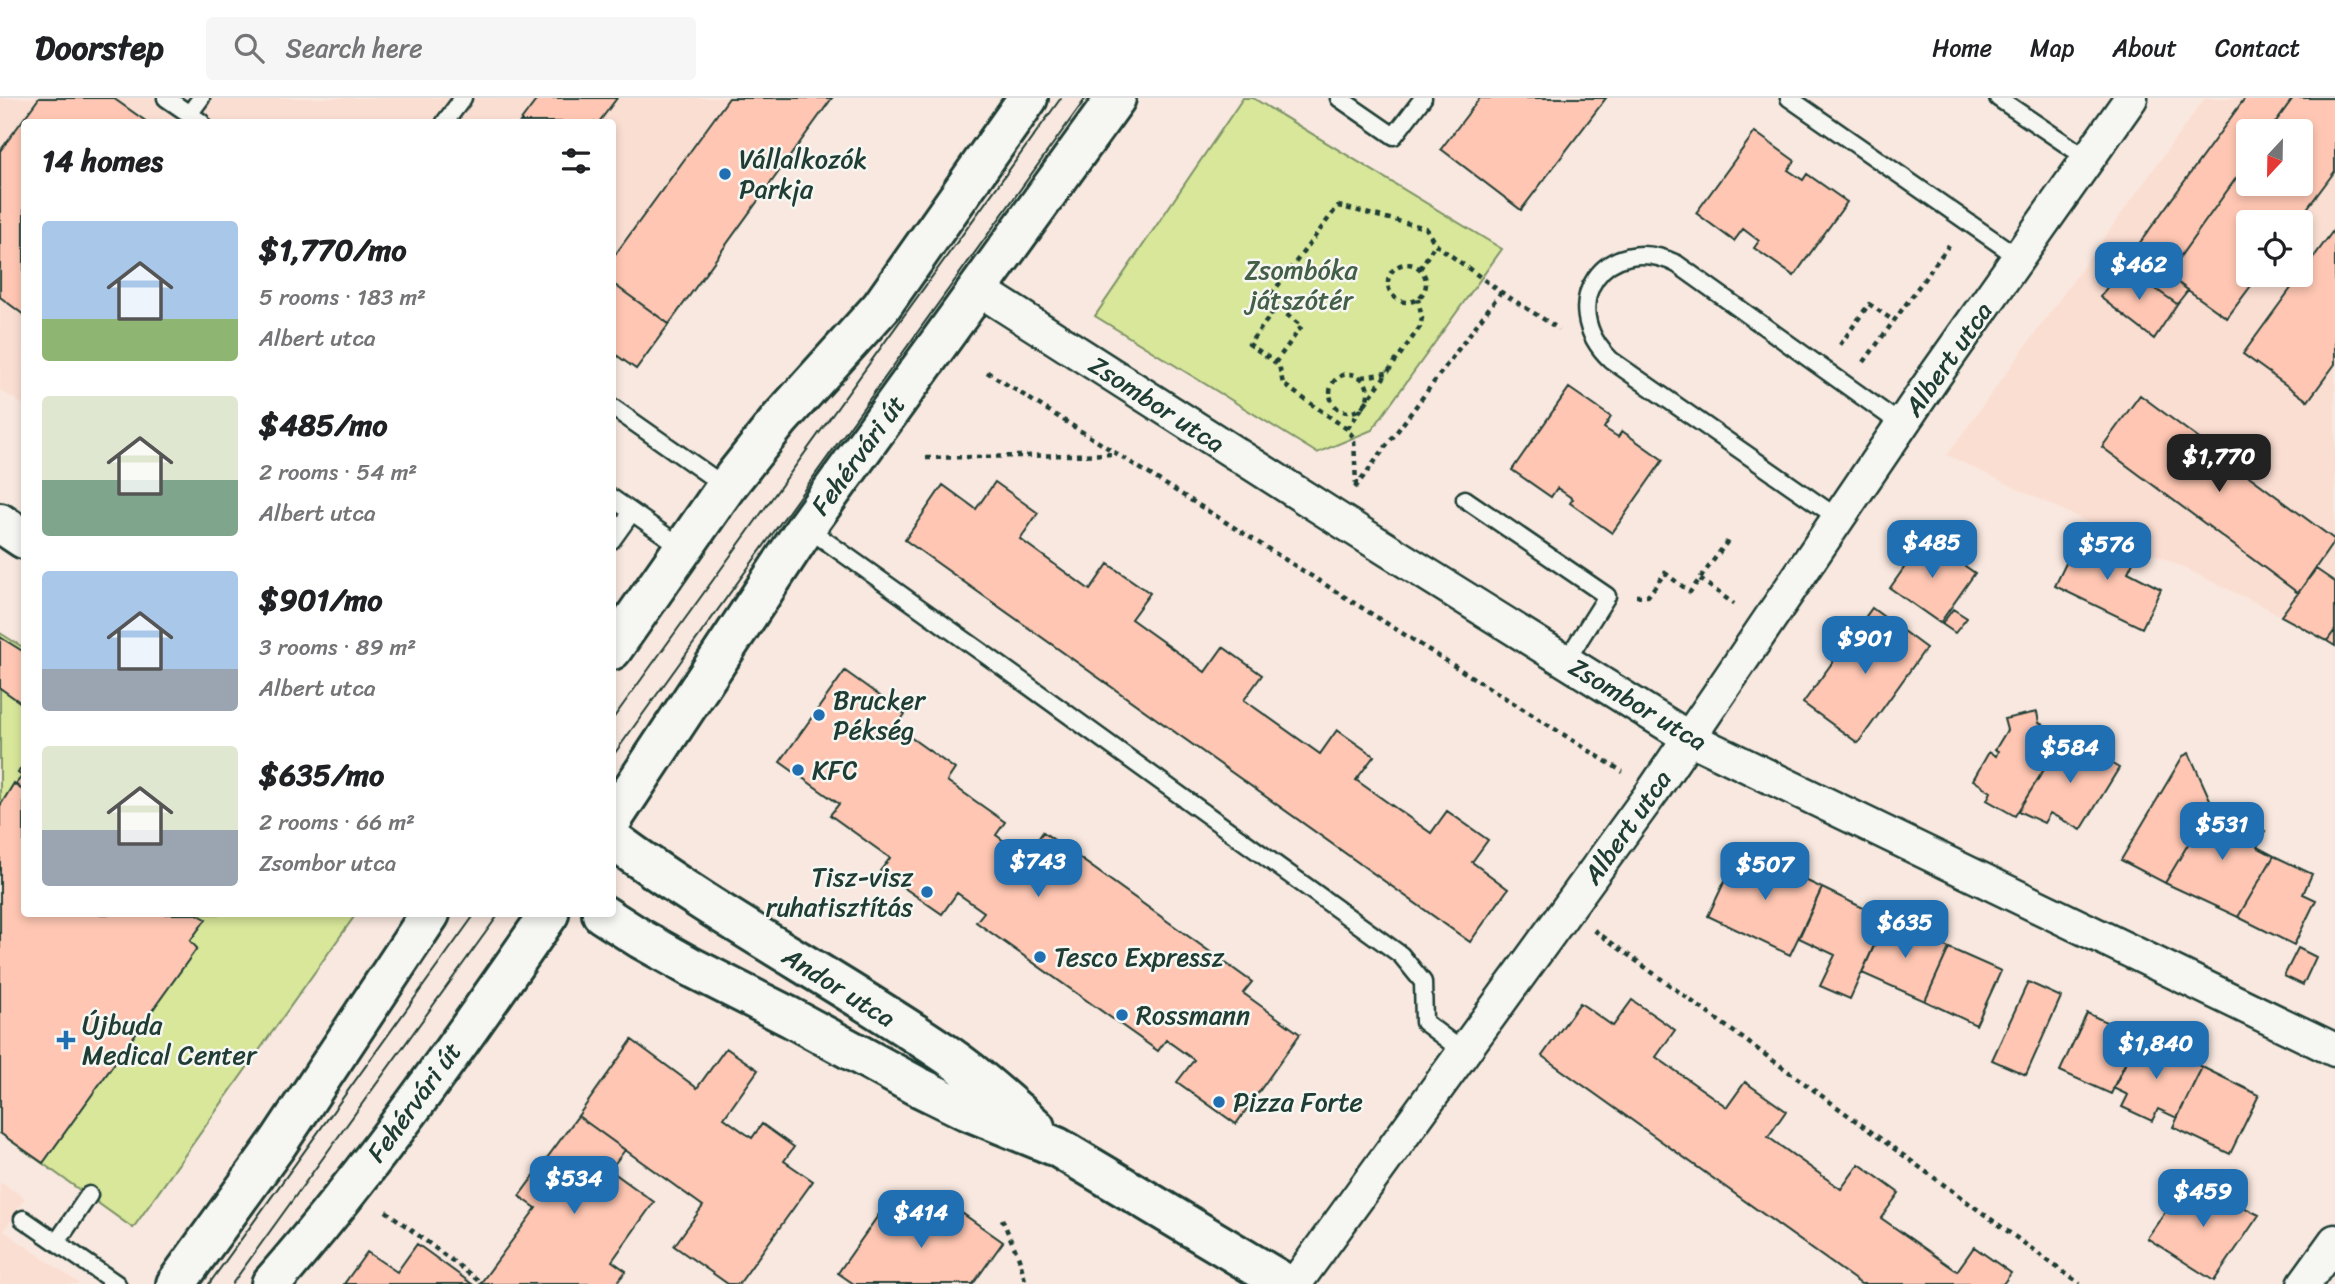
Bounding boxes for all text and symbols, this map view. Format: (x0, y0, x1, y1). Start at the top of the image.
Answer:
search box (206, 17, 696, 80)
text: Doorstep (35, 19, 164, 77)
text: Search here (286, 25, 423, 71)
text: Home (1932, 27, 1992, 69)
text: Map (2030, 27, 2074, 69)
text: About (2112, 27, 2177, 69)
text: Contact (2215, 27, 2300, 69)
icon: search (230, 29, 268, 67)
north arrow (2236, 119, 2314, 196)
map controls (2236, 119, 2313, 287)
text: 14 homes (42, 134, 163, 188)
place label: Vállalkozók Parkja (739, 136, 867, 212)
icon: filters (557, 142, 595, 180)
marker: Vállalkozók Parkja (717, 166, 733, 182)
button: locate (2236, 210, 2313, 287)
text: $1,770/mo (259, 223, 407, 277)
pin: $462 (2098, 242, 2180, 302)
text: $462 (2111, 244, 2167, 285)
park label: Zsombóka játszótér (1244, 247, 1359, 323)
icon: home (98, 249, 182, 333)
text: 5 rooms · 183 m² (259, 277, 426, 318)
street label: Albert utca (1891, 292, 2005, 427)
text: Albert utca (259, 318, 376, 359)
street label: Zsombor utca (1079, 342, 1235, 466)
street label: Fehérvári út (798, 385, 918, 525)
text: $485/mo (259, 398, 388, 452)
icon: home (98, 424, 182, 508)
pin: $1,770 (2162, 434, 2276, 494)
text: $1,770 (2183, 436, 2255, 477)
text: 2 rooms · 54 m² (259, 452, 417, 493)
text: Albert utca (259, 493, 376, 534)
pin: $485 (1891, 520, 1973, 580)
text: $485 (1903, 522, 1961, 563)
pin: $576 (2066, 522, 2148, 582)
text: $576 (2079, 524, 2135, 565)
text: $901/mo (259, 573, 383, 627)
icon: home (98, 599, 182, 683)
pin: $901 (1824, 616, 1906, 676)
text: $901 (1838, 618, 1892, 659)
text: 3 rooms · 89 m² (259, 627, 416, 668)
street label: Zsombor utca (1560, 644, 1716, 764)
text: Albert utca (259, 668, 376, 709)
place label: Brucker Pékség (833, 677, 926, 753)
marker: Brucker Pékség (811, 707, 827, 723)
pin: $584 (2029, 726, 2111, 785)
text: $584 (2041, 727, 2099, 768)
place label: KFC (812, 747, 858, 793)
text: $635/mo (259, 748, 384, 802)
street label: Albert utca (1570, 760, 1684, 895)
marker: KFC (790, 762, 806, 778)
icon: home (98, 774, 182, 858)
text: 2 rooms · 66 m² (259, 802, 415, 843)
pin: $531 (2181, 802, 2263, 862)
text: $531 (2196, 804, 2248, 845)
pin: $743 (997, 840, 1079, 899)
text: $743 (1010, 841, 1066, 882)
pin: $507 (1724, 842, 1806, 902)
text: Zsombor utca (259, 843, 396, 884)
text: $507 (1736, 844, 1794, 885)
place label: Tisz-visz ruhatisztítás (766, 854, 914, 930)
marker: Tisz-visz ruhatisztítás (919, 884, 935, 900)
pin: $635 (1864, 900, 1946, 960)
text: $635 (1877, 902, 1933, 943)
street label: Andor utca (772, 933, 905, 1040)
place label: Tesco Expressz (1054, 934, 1225, 980)
marker: Tesco Expressz (1032, 949, 1048, 965)
place label: Rossmann (1136, 992, 1250, 1038)
place label: Újbuda Medical Center (82, 1002, 258, 1078)
marker: Rossmann (1114, 1007, 1130, 1023)
pin: $1,840 (2099, 1021, 2213, 1081)
text: $1,840 (2119, 1023, 2193, 1064)
marker: Újbuda Medical Center (56, 1030, 76, 1050)
street label: Fehérvári út (354, 1032, 474, 1172)
place label: Pizza Forte (1233, 1079, 1363, 1125)
marker: Pizza Forte (1211, 1094, 1227, 1110)
pin: $534 (533, 1156, 615, 1216)
text: $534 (546, 1158, 602, 1199)
pin: $459 (2162, 1170, 2244, 1229)
text: $459 (2174, 1171, 2232, 1212)
pin: $414 (880, 1190, 962, 1250)
text: $414 (894, 1192, 948, 1233)

